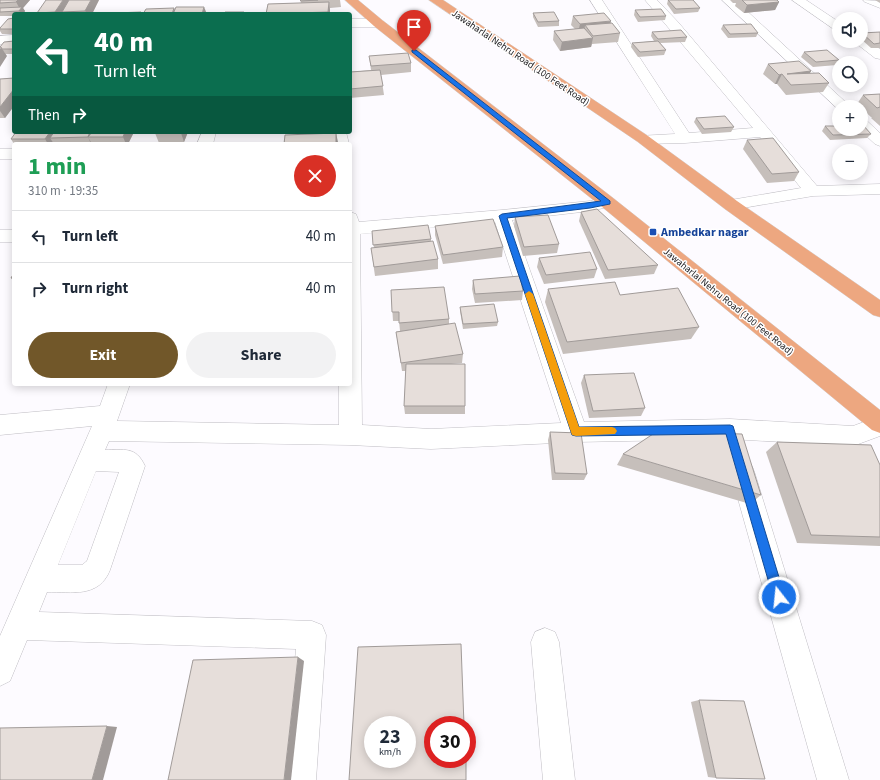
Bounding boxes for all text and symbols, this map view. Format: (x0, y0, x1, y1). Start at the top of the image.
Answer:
street label: Jawaharlal Nehru Road (100 Feet Road) (449, 6, 592, 109)
pin (397, 10, 431, 51)
map controls (832, 12, 868, 180)
button: sound (832, 12, 868, 48)
icon: arrive (403, 16, 425, 38)
text: 40 m (94, 22, 153, 62)
icon: left (28, 28, 80, 80)
button: search (832, 56, 868, 92)
text: Turn left (94, 59, 156, 84)
button: + (832, 100, 868, 136)
icon: right (68, 104, 90, 126)
text: Then (28, 105, 60, 126)
button: − (832, 144, 868, 180)
text: 1 min (28, 149, 86, 184)
button: close (294, 155, 336, 197)
text: 310 m · 19:35 (28, 182, 98, 200)
place label: Ambedkar nagar (660, 224, 749, 241)
icon: left (28, 226, 50, 248)
text: Turn left (62, 226, 118, 247)
text: 40 m (306, 226, 336, 247)
marker: Ambedkar nagar (648, 227, 658, 237)
street label: Jawaharlal Nehru Road (100 Feet Road) (660, 245, 796, 359)
icon: right (28, 278, 50, 300)
text: Turn right (62, 278, 128, 299)
text: 40 m (306, 278, 336, 299)
button: Exit (28, 332, 178, 378)
button: Share (186, 332, 336, 378)
position arrow (758, 576, 800, 618)
speed limit sign: 30 (424, 716, 476, 768)
text: 23 (379, 723, 401, 751)
text: km/h (379, 745, 401, 759)

